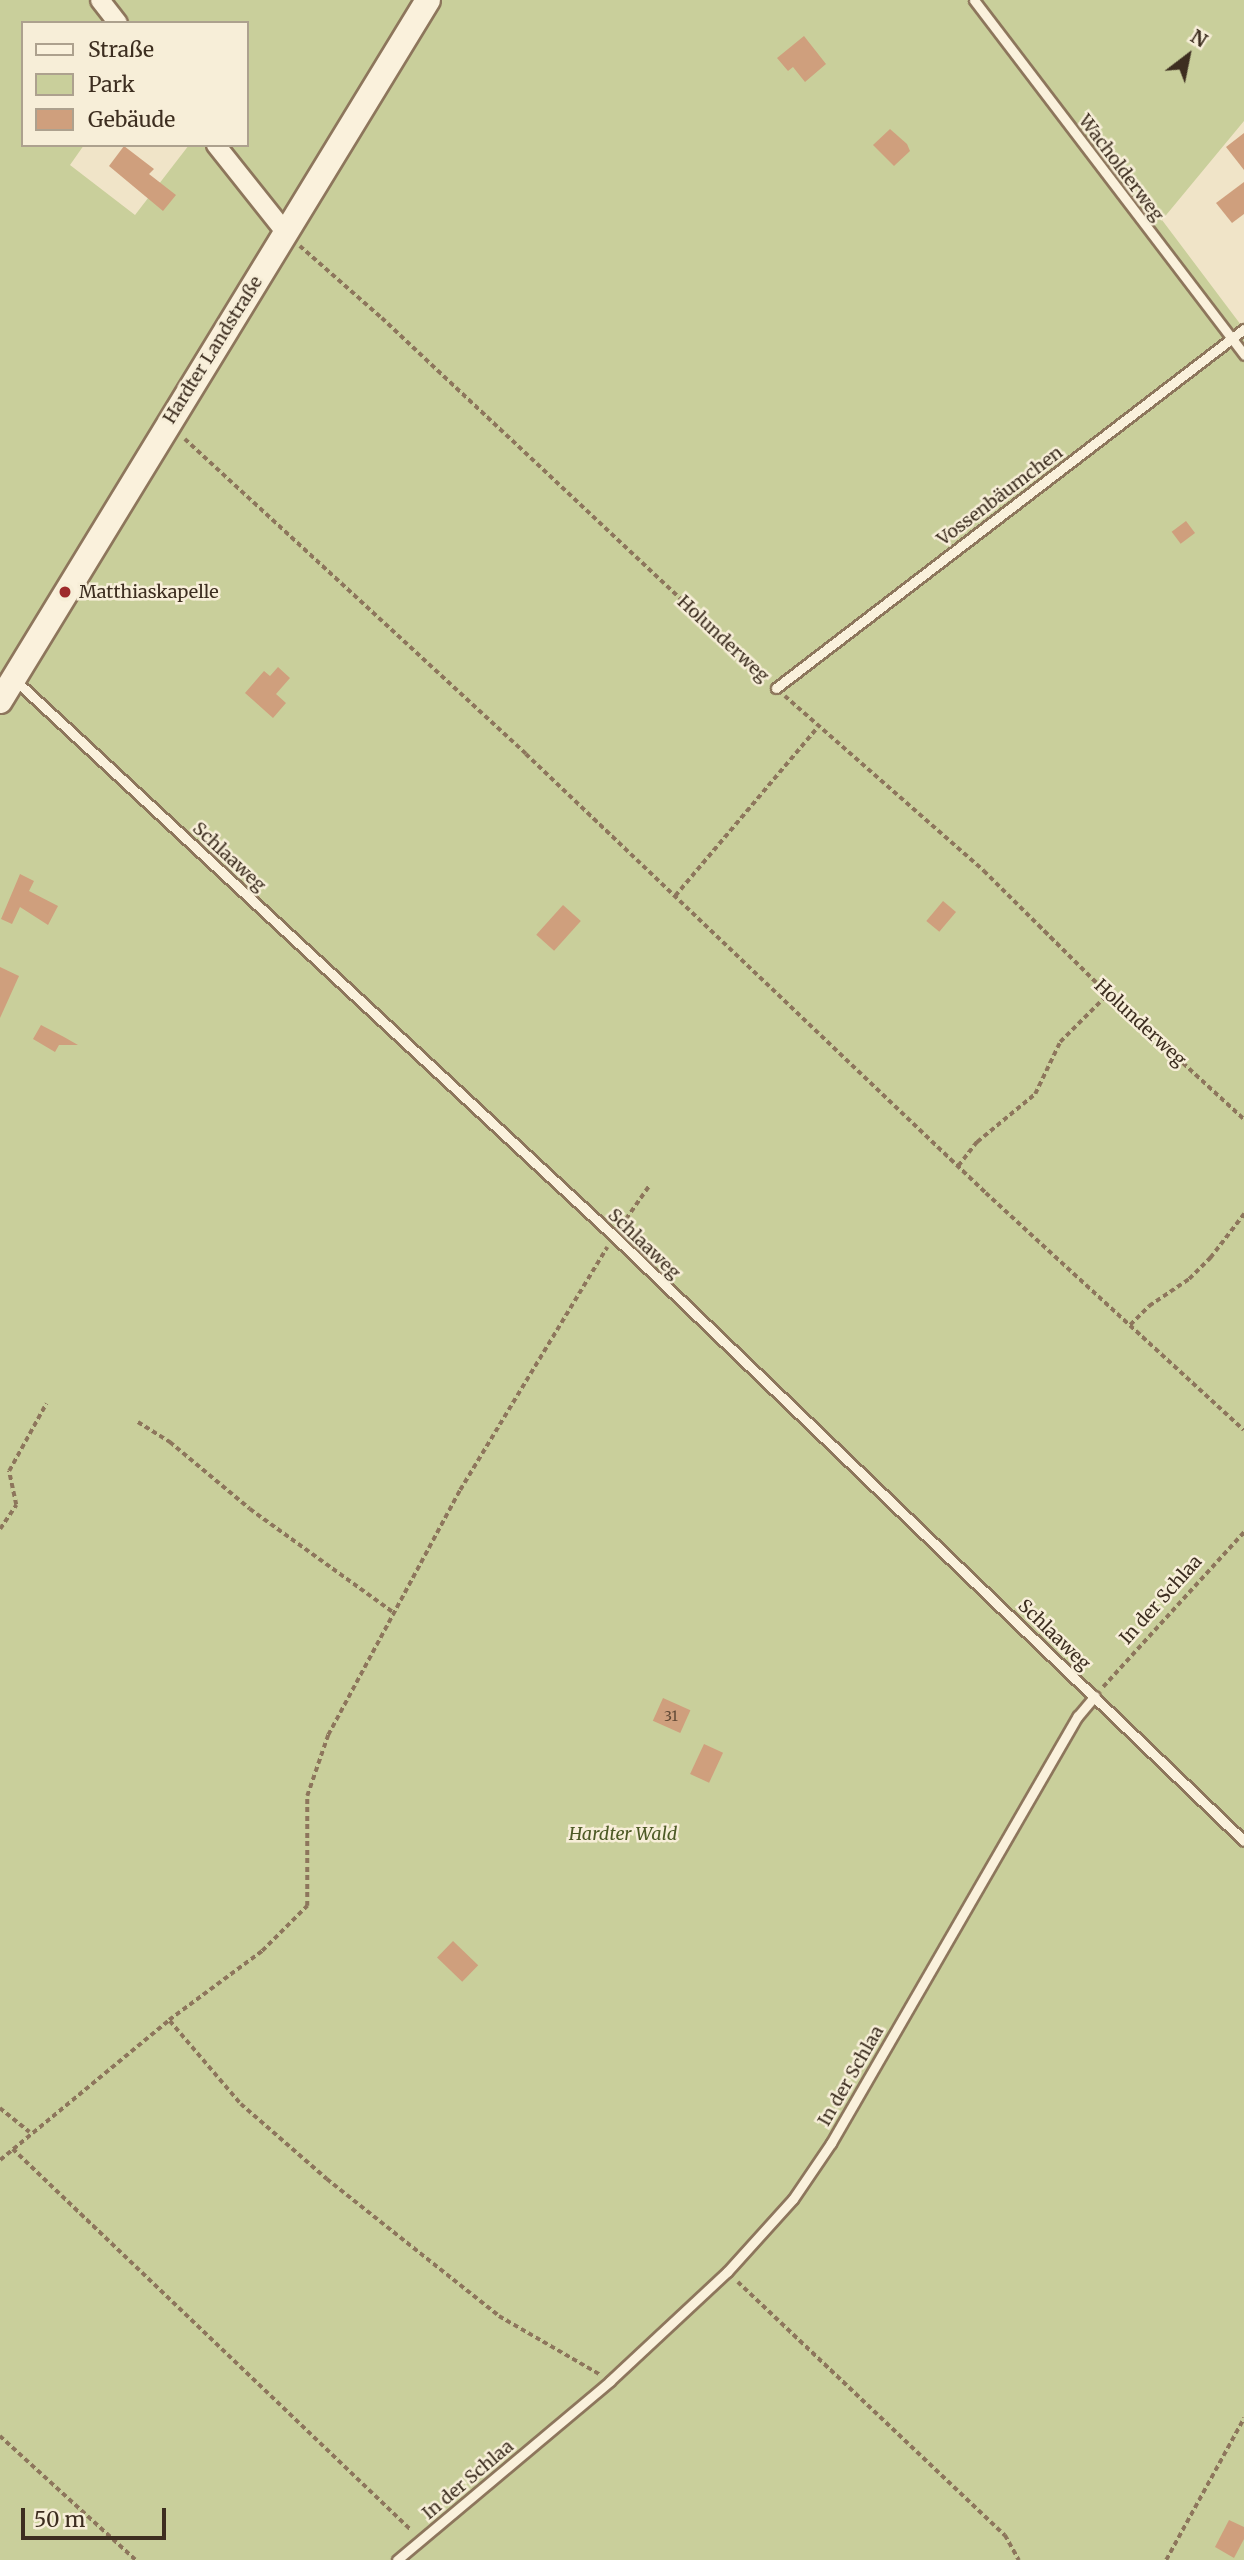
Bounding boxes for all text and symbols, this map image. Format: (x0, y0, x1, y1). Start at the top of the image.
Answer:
legend (21, 21, 248, 147)
north arrow (1153, 21, 1223, 91)
text: N (1186, 24, 1212, 52)
text: Straße (88, 36, 154, 63)
text: Park (88, 71, 135, 98)
text: Gebäude (88, 106, 175, 133)
street label: Wacholderweg (1074, 110, 1168, 226)
street label: Hardter Landstraße (159, 272, 267, 428)
street label: Vossenbäumchen (933, 442, 1067, 550)
place label: Matthiaskapelle (79, 581, 219, 603)
marker: Matthiaskapelle (57, 584, 73, 600)
street label: Holunderweg (673, 591, 773, 687)
street label: Schlaaweg (188, 818, 270, 896)
street label: Holunderweg (1090, 975, 1190, 1071)
street label: Schlaaweg (603, 1204, 685, 1284)
street label: In der Schlaa (1115, 1551, 1207, 1649)
street label: Schlaaweg (1013, 1595, 1095, 1675)
house number: 31 (664, 1708, 678, 1724)
park label: Hardter Wald (569, 1823, 677, 1845)
street label: In der Schlaa (814, 2022, 888, 2130)
street label: In der Schlaa (418, 2436, 518, 2524)
scale bar (24, 2494, 170, 2538)
text: 50 m (34, 2506, 85, 2533)

